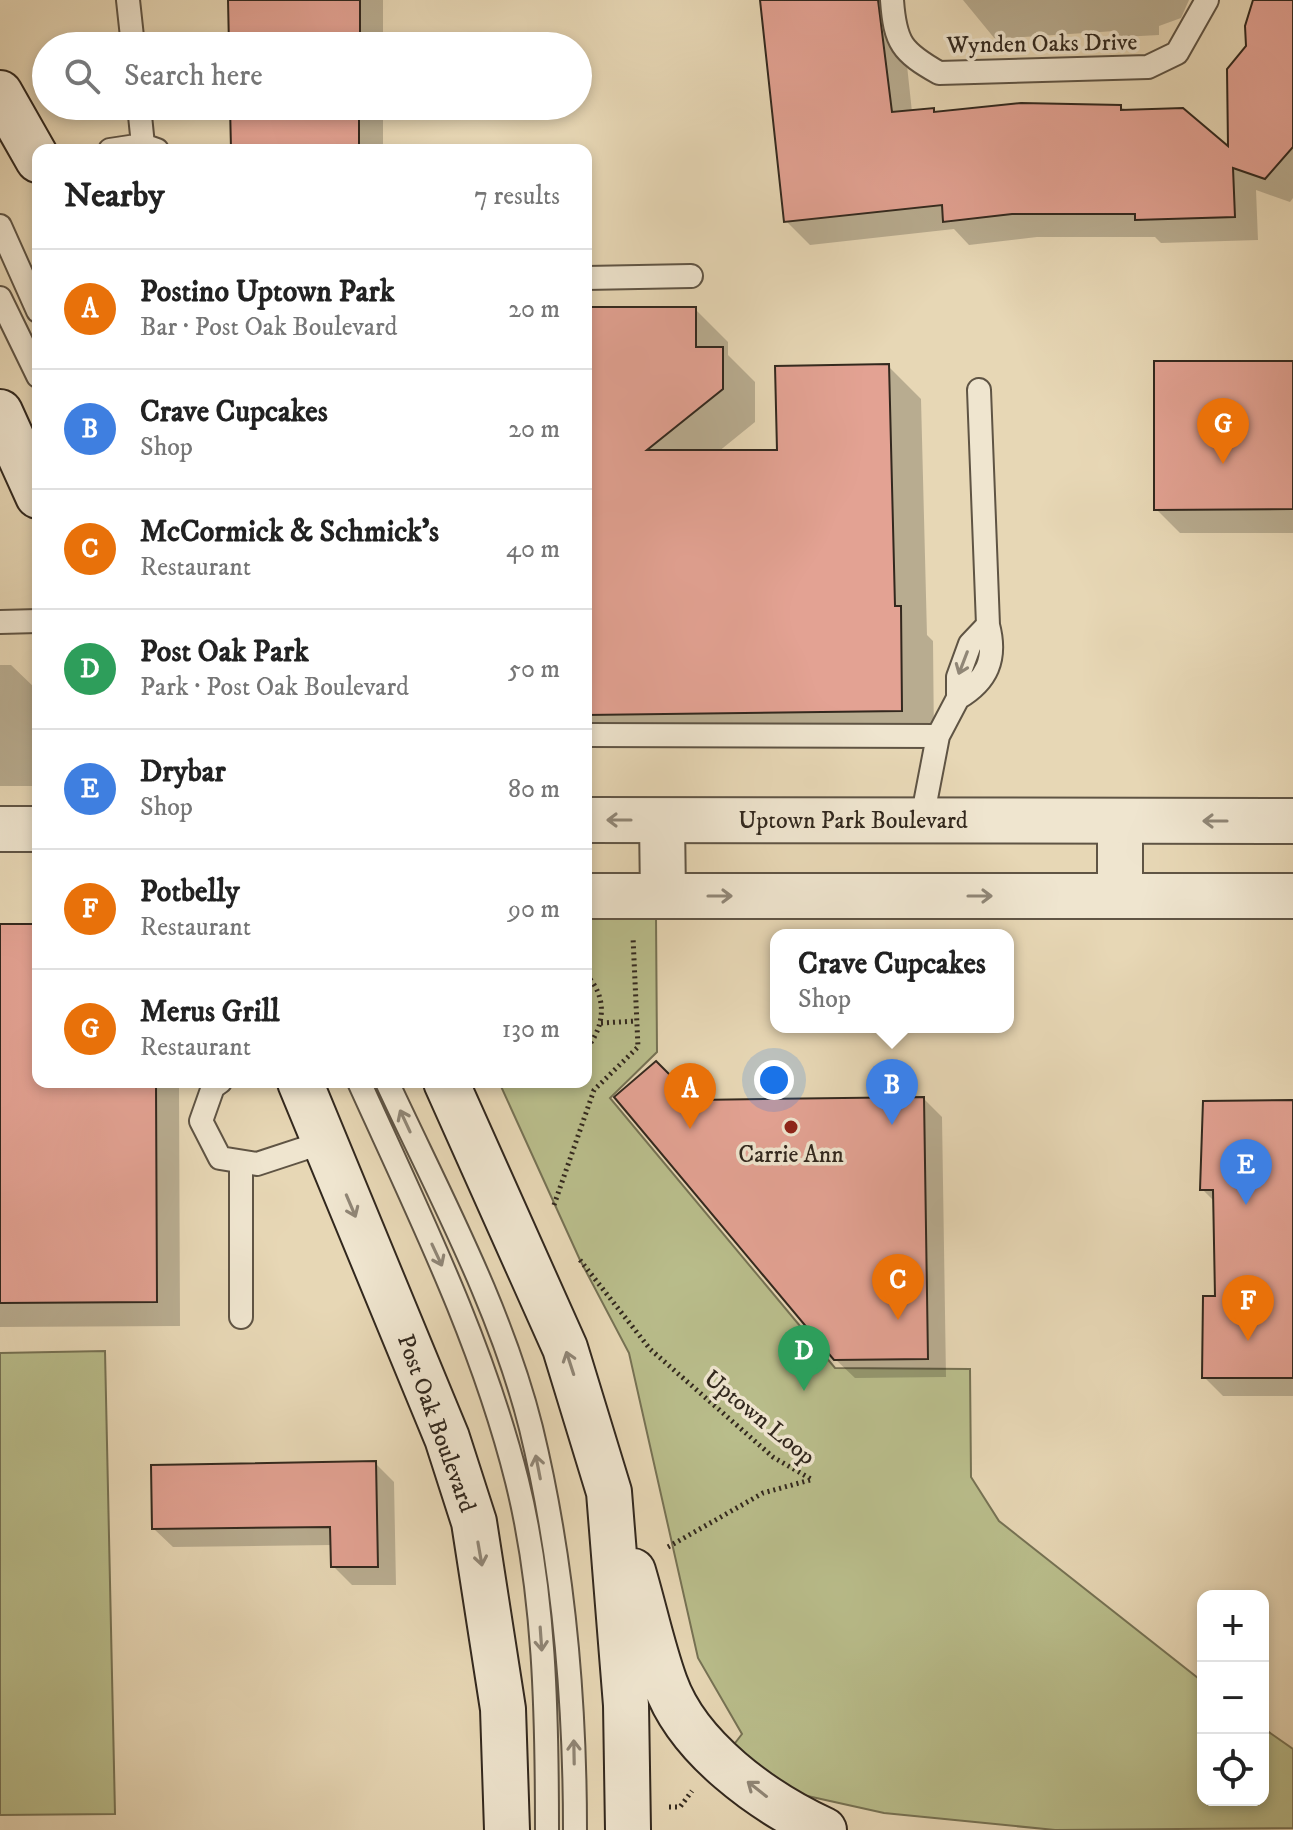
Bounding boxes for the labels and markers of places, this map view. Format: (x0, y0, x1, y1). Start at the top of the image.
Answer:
pin: G (1197, 398, 1249, 464)
pin: B (866, 1059, 918, 1125)
pin: A (664, 1063, 716, 1129)
marker: Carrie Ann (782, 1118, 800, 1136)
pin: E (1220, 1139, 1272, 1205)
place label: Carrie Ann (738, 1140, 844, 1170)
pin: C (872, 1254, 924, 1320)
pin: F (1222, 1275, 1274, 1341)
pin: D (778, 1325, 830, 1391)

